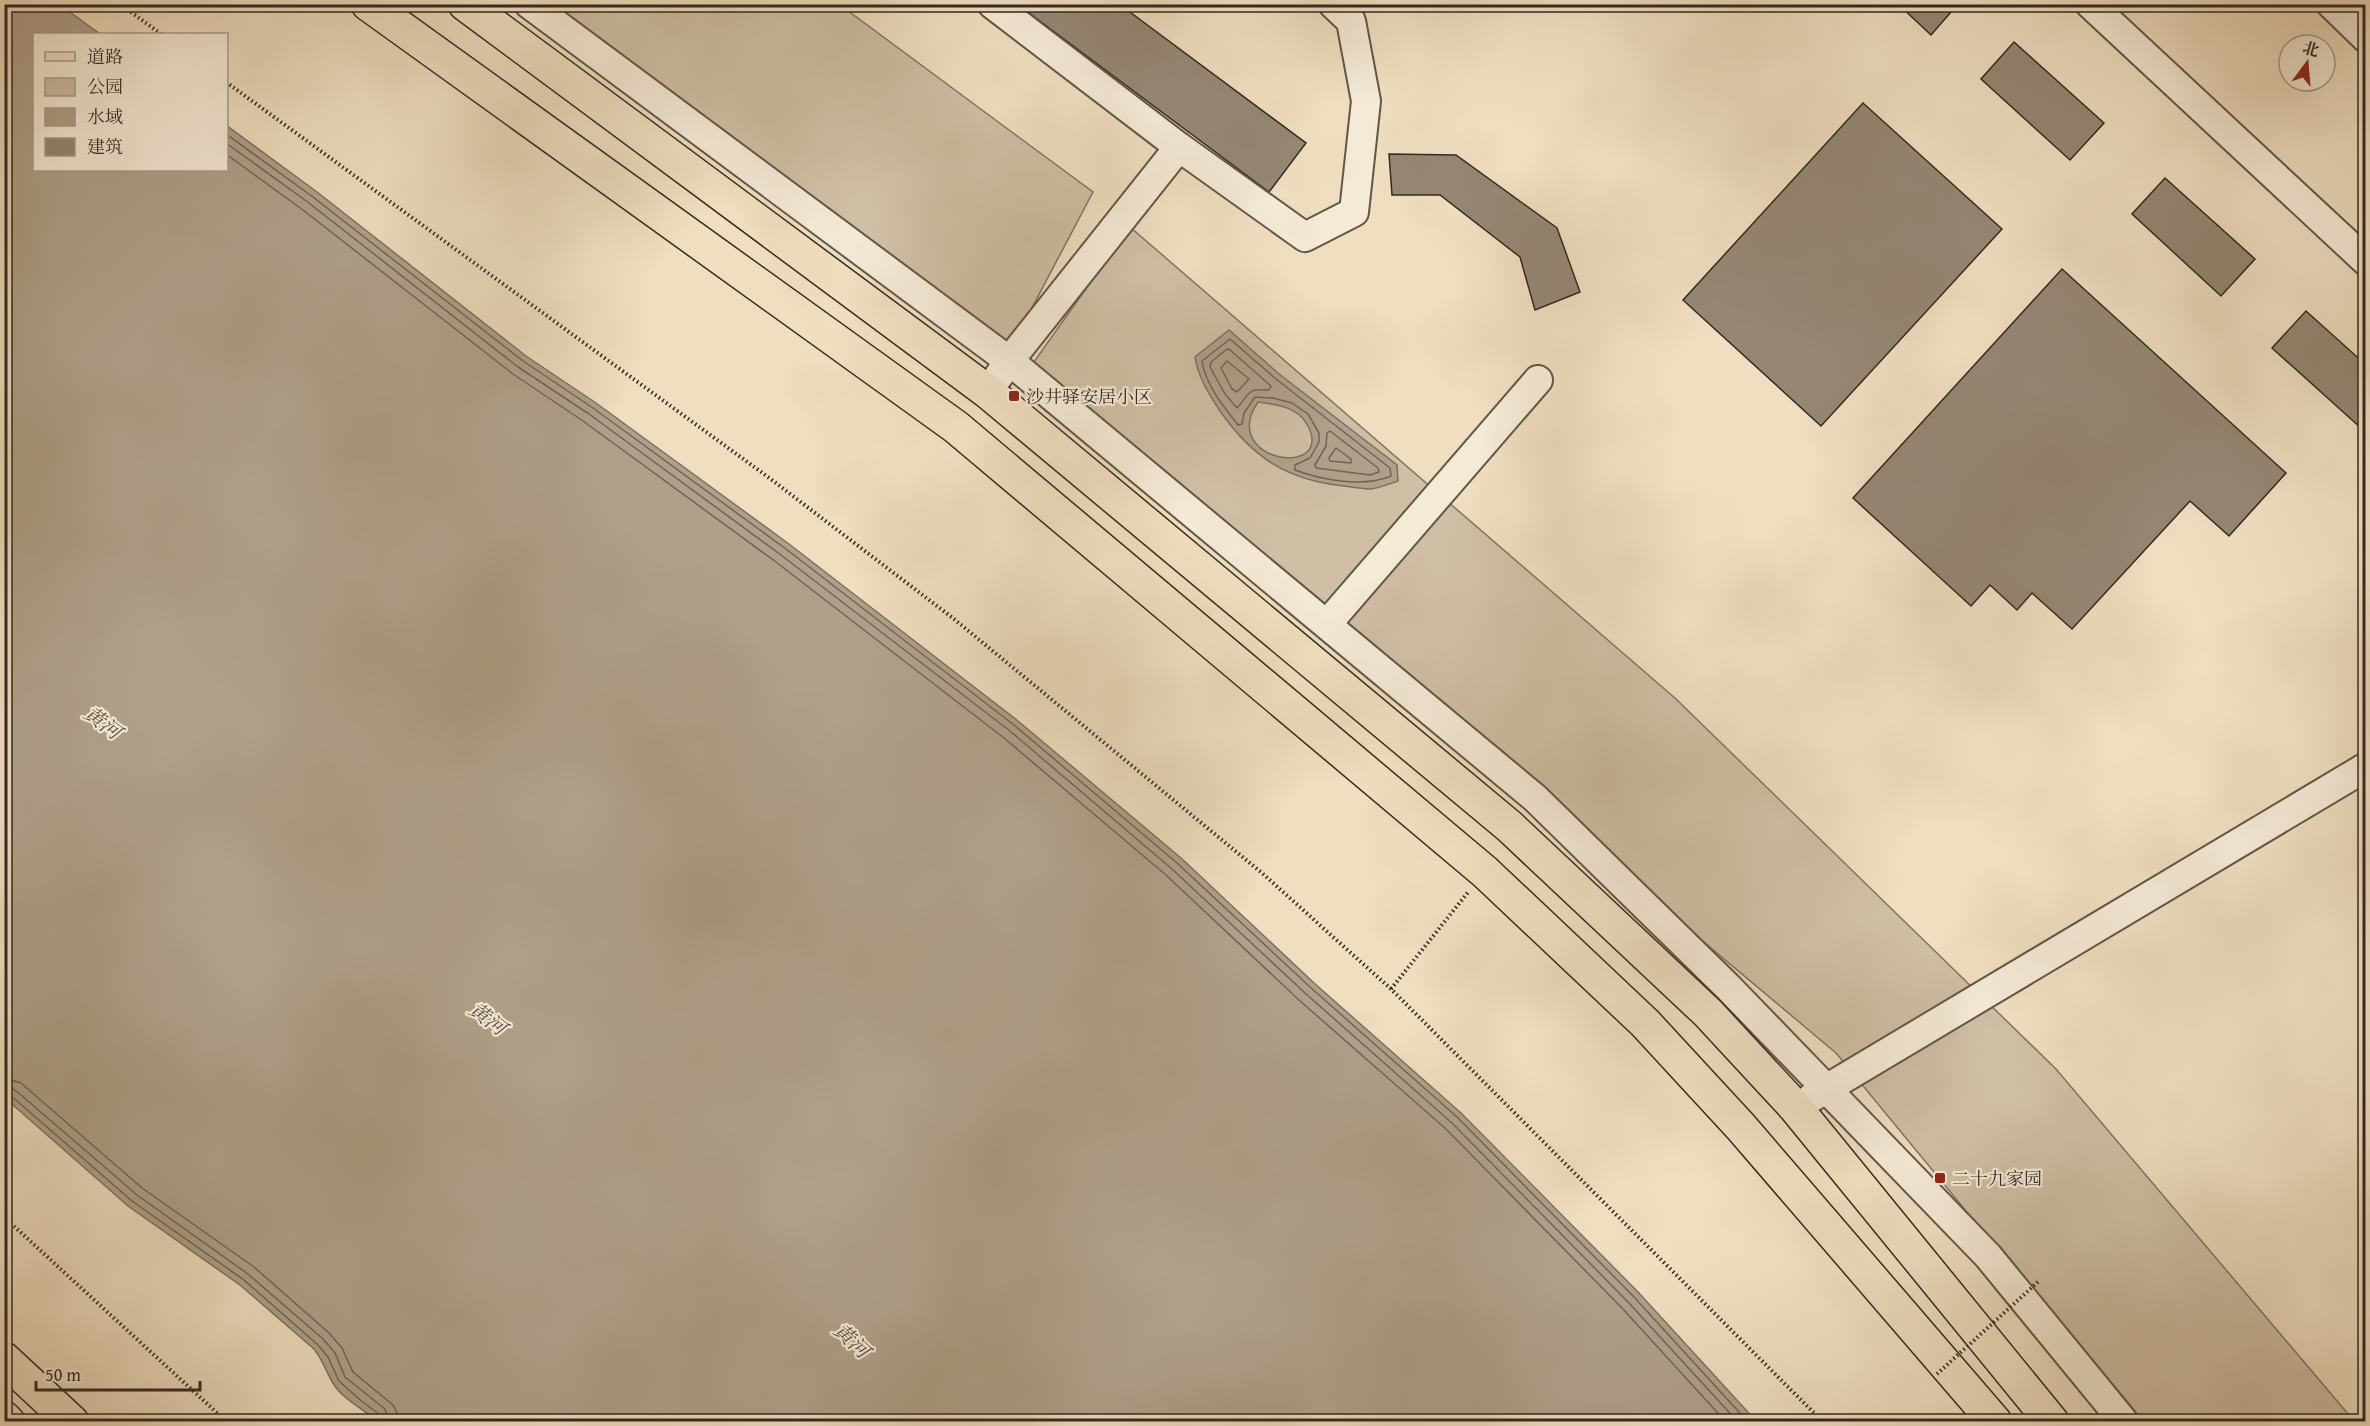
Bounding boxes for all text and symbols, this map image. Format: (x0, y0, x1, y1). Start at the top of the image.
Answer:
legend (33, 33, 228, 171)
north arrow (2277, 33, 2337, 93)
text: 北 (2300, 35, 2322, 62)
text: 道路 (87, 43, 123, 70)
text: 公园 (87, 73, 123, 100)
text: 水域 (87, 103, 123, 130)
text: 建筑 (87, 133, 123, 160)
place label: 沙井驿安居小区 (1026, 383, 1152, 410)
marker: 沙井驿安居小区 (1007, 389, 1021, 403)
water label: 黄河 (78, 698, 130, 747)
water label: 黄河 (463, 994, 515, 1043)
place label: 二十九家园 (1952, 1165, 2042, 1192)
marker: 二十九家园 (1933, 1171, 1947, 1185)
water label: 黄河 (827, 1316, 879, 1366)
scale bar (36, 1354, 200, 1392)
text: 50 m (45, 1361, 81, 1388)

